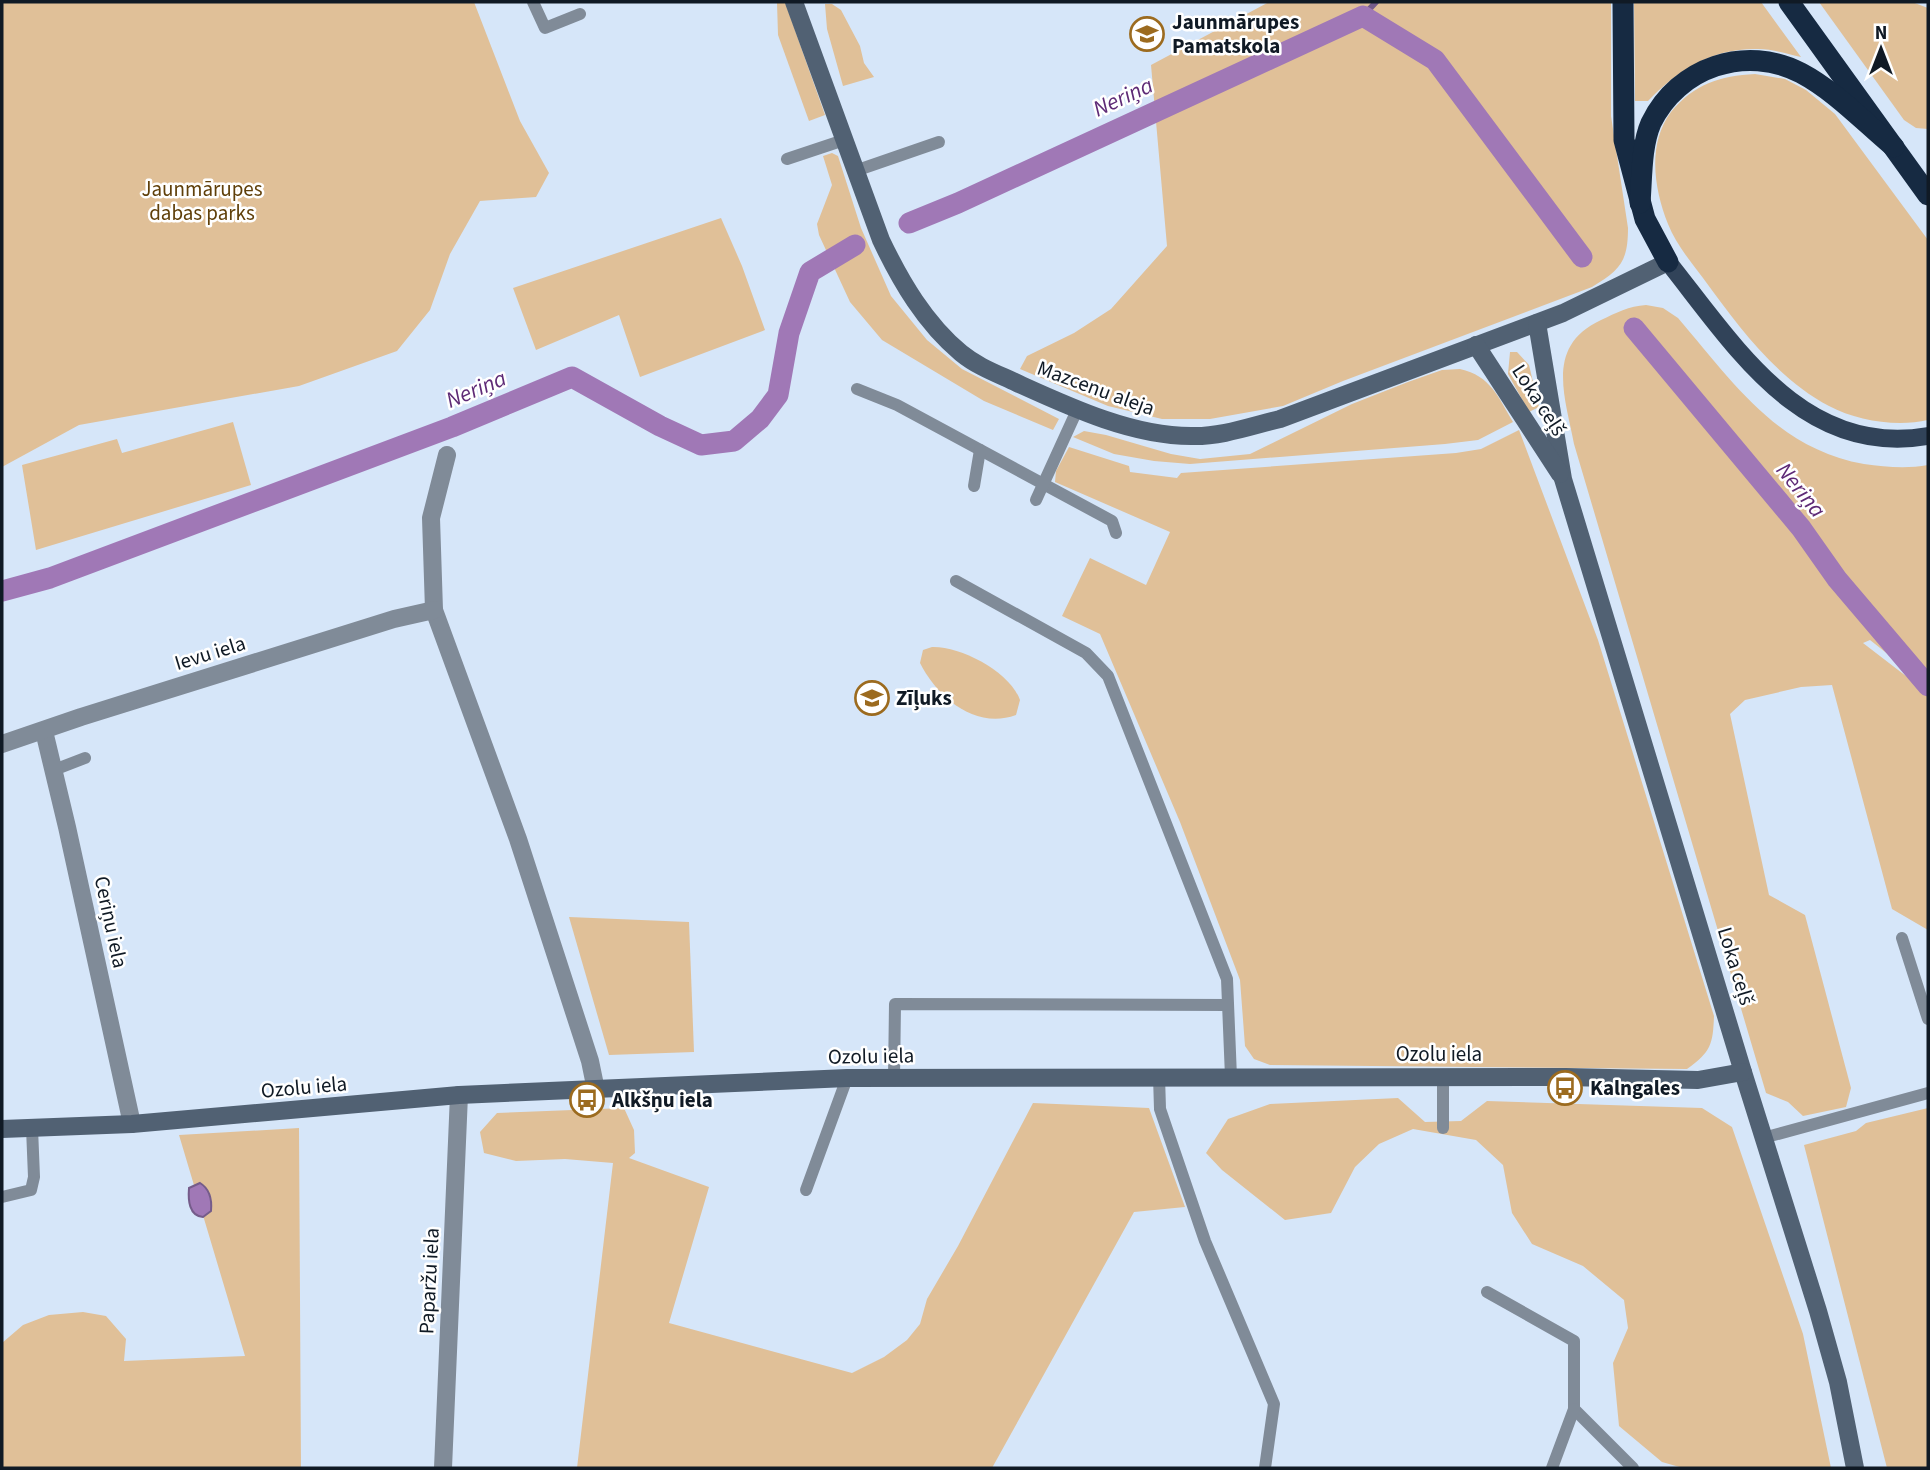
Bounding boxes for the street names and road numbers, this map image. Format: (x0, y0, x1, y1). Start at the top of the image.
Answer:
street label: Mazcenu aleja (1033, 353, 1159, 423)
street label: Loka ceļš (1505, 358, 1573, 442)
street label: Ievu iela (171, 628, 249, 678)
street label: Ceriņu iela (87, 873, 135, 971)
street label: Loka ceļš (1710, 923, 1762, 1009)
street label: Ozolu iela (1396, 1039, 1482, 1069)
street label: Ozolu iela (828, 1040, 914, 1072)
street label: Ozolu iela (260, 1068, 348, 1106)
street label: Paparžu iela (411, 1227, 447, 1335)

